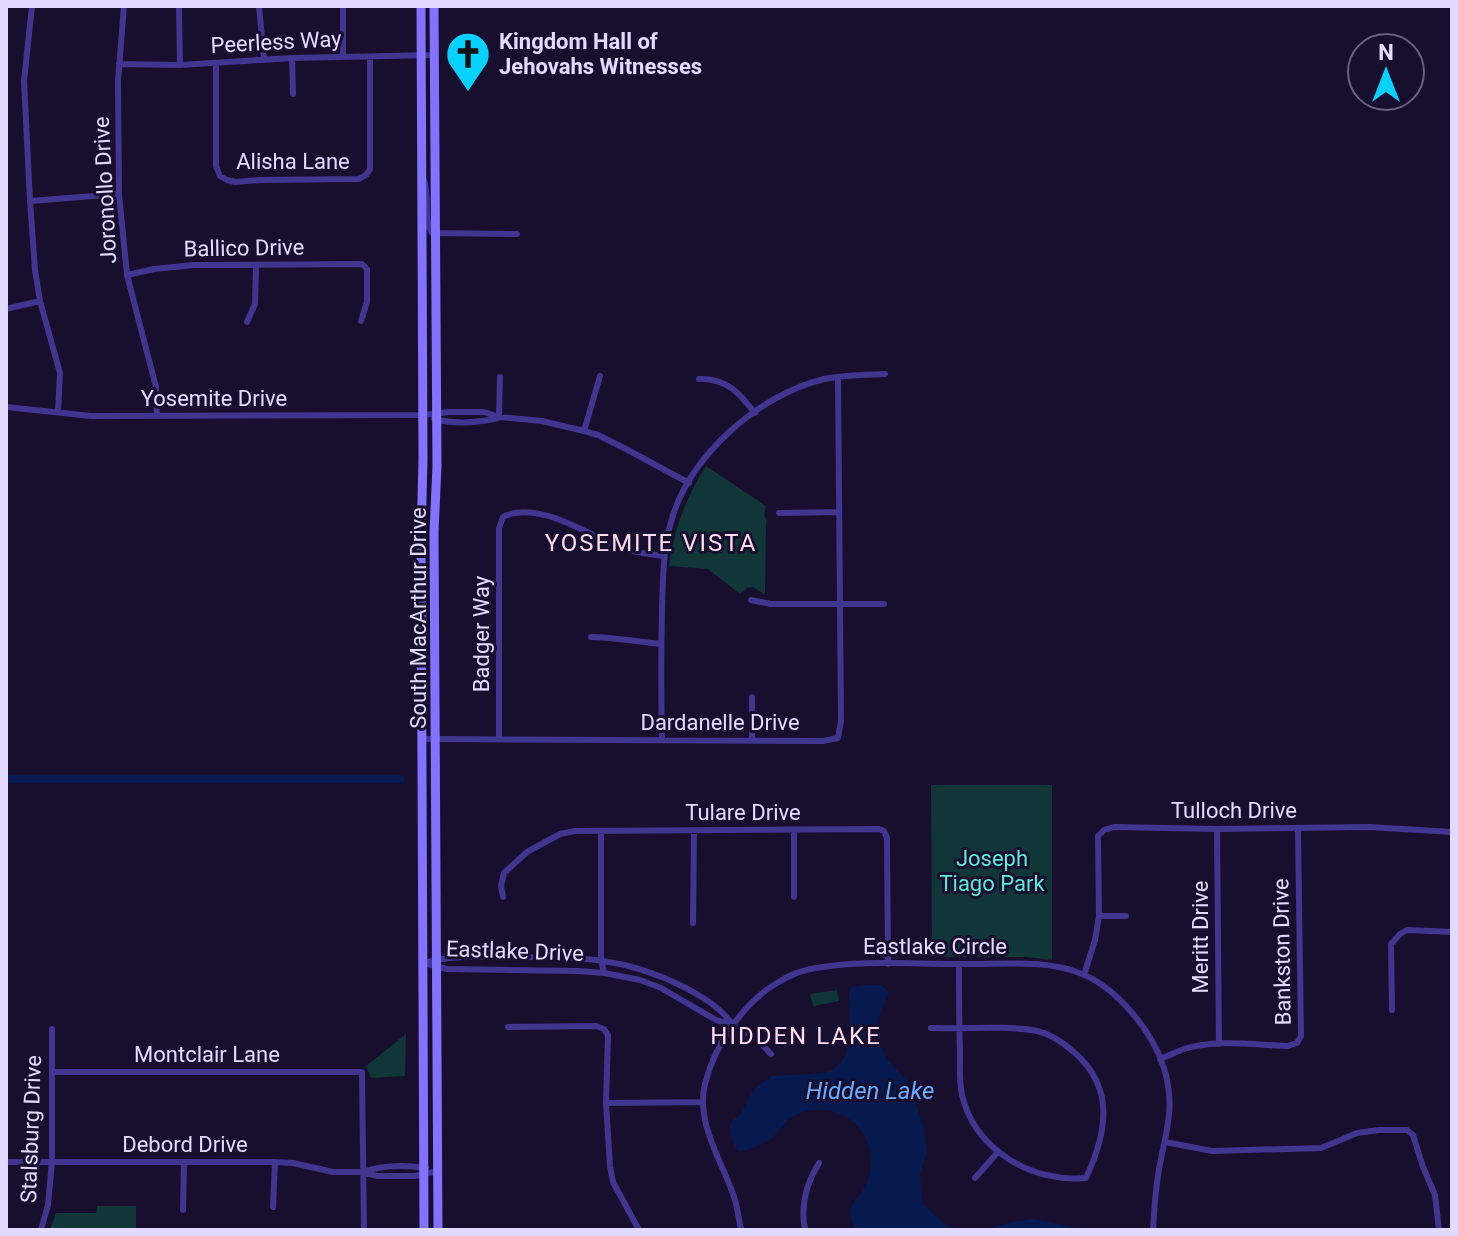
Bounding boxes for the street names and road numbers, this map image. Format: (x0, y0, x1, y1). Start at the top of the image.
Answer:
street label: Peerless Way (210, 26, 343, 58)
street label: Joronollo Drive (89, 116, 121, 264)
street label: Alisha Lane (236, 149, 350, 174)
street label: Ballico Drive (183, 234, 305, 262)
street label: Yosemite Drive (141, 386, 287, 411)
street label: South MacArthur Drive (406, 507, 431, 729)
street label: Badger Way (469, 575, 494, 692)
street label: Dardanelle Drive (640, 710, 800, 735)
street label: Tulloch Drive (1171, 798, 1297, 823)
street label: Tulare Drive (685, 800, 801, 825)
street label: Bankston Drive (1268, 878, 1296, 1026)
street label: Meritt Drive (1188, 881, 1213, 993)
street label: Eastlake Circle (863, 934, 1007, 959)
street label: Eastlake Drive (446, 936, 584, 966)
street label: Montclair Lane (134, 1042, 280, 1067)
street label: Stalsburg Drive (16, 1055, 46, 1203)
street label: Debord Drive (122, 1132, 248, 1157)

